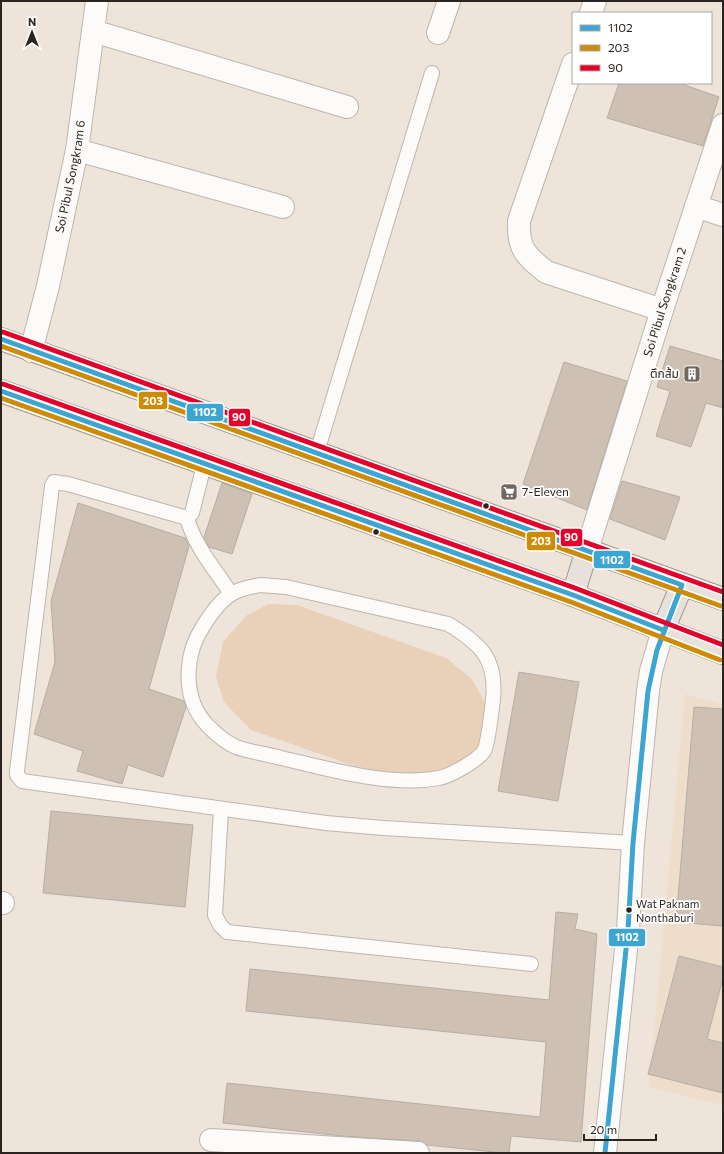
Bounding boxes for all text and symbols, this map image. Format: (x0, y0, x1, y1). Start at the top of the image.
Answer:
north arrow (12, 12, 52, 52)
legend (572, 12, 712, 84)
text: N (28, 15, 36, 28)
text: 1102 (608, 20, 633, 34)
text: 203 (608, 40, 629, 54)
text: 90 (608, 60, 623, 74)
street label: Soi Pibul Songkram 6 (52, 119, 87, 234)
street label: Soi Pibul Songkram 2 (640, 245, 688, 358)
building icon: ตึกส้ม (682, 364, 702, 384)
place label: ตึกส้ม (650, 366, 679, 380)
line badge: 203 (138, 391, 168, 410)
text: 203 (143, 394, 163, 407)
line badge: 1102 (186, 403, 224, 422)
text: 1102 (193, 405, 217, 418)
line badge: 90 (228, 408, 251, 427)
text: 90 (232, 410, 246, 423)
supermarket icon: 7-Eleven (499, 482, 519, 502)
place label: 7-Eleven (522, 484, 569, 498)
unlabelled marker (481, 501, 491, 511)
unlabelled marker (371, 527, 381, 537)
line badge: 90 (560, 528, 583, 547)
text: 90 (564, 530, 578, 543)
line badge: 203 (526, 531, 556, 551)
text: 203 (531, 534, 551, 547)
line badge: 1102 (593, 550, 631, 569)
text: 1102 (600, 553, 624, 566)
place label: Wat Paknam Nonthaburi (636, 897, 699, 924)
marker: Wat Paknam Nonthaburi (624, 905, 634, 915)
line badge: 1102 (608, 928, 646, 947)
text: 1102 (615, 930, 639, 943)
scale bar (584, 1116, 656, 1142)
text: 20 m (590, 1122, 617, 1136)

